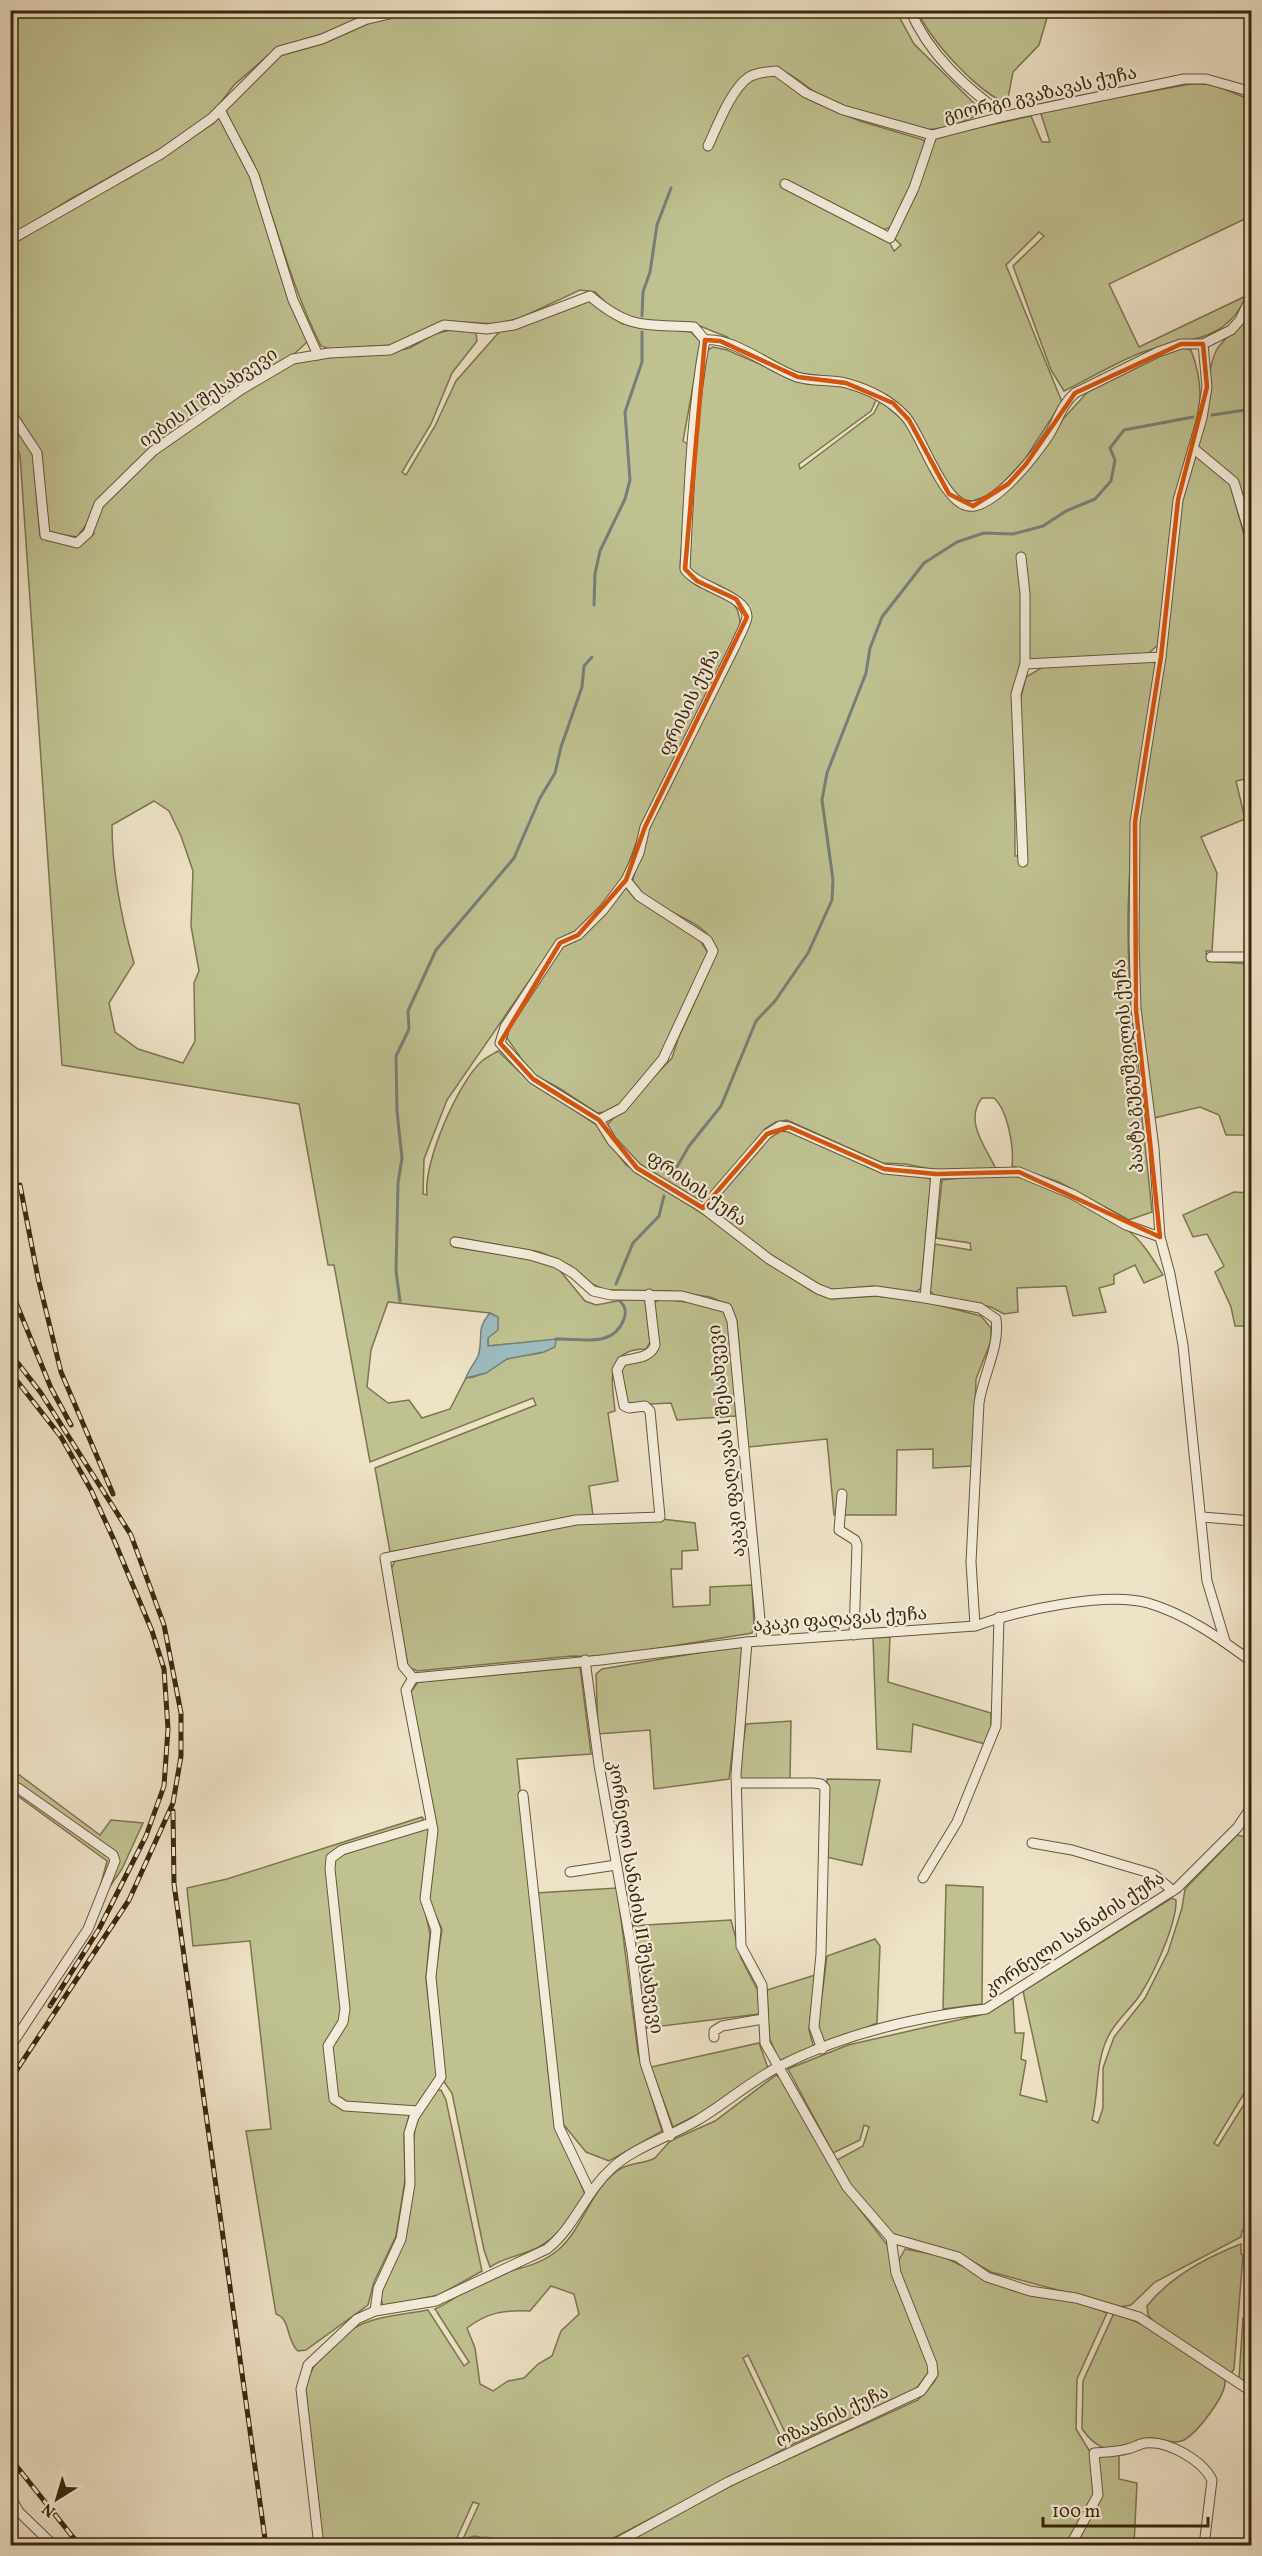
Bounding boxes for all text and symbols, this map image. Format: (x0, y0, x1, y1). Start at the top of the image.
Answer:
street label: გიორგი გვაზავას ქუჩა (941, 61, 1139, 130)
street label: იების II შესახვევი (134, 342, 283, 454)
street label: ფრისის ქუჩა (653, 644, 727, 761)
street label: პაატა გუგუშვილის ქუჩა (1108, 958, 1151, 1174)
street label: ფრისის ქუჩა (641, 1145, 751, 1233)
street label: აკაკი ფაღავას I შესახვევი (703, 1323, 752, 1558)
street label: აკაკი ფაღავას ქუჩა (752, 1602, 928, 1639)
street label: კორნელი სანაძის II შესახვევი (601, 1759, 669, 2036)
street label: კორნელი სანაძის ქუჩა (980, 1866, 1170, 2002)
street label: ოზაანის ქუჩა (772, 2380, 893, 2454)
north arrow (27, 2469, 87, 2529)
scale bar (1043, 2490, 1208, 2528)
text: N (38, 2497, 60, 2522)
text: 100 m (1052, 2500, 1101, 2525)

